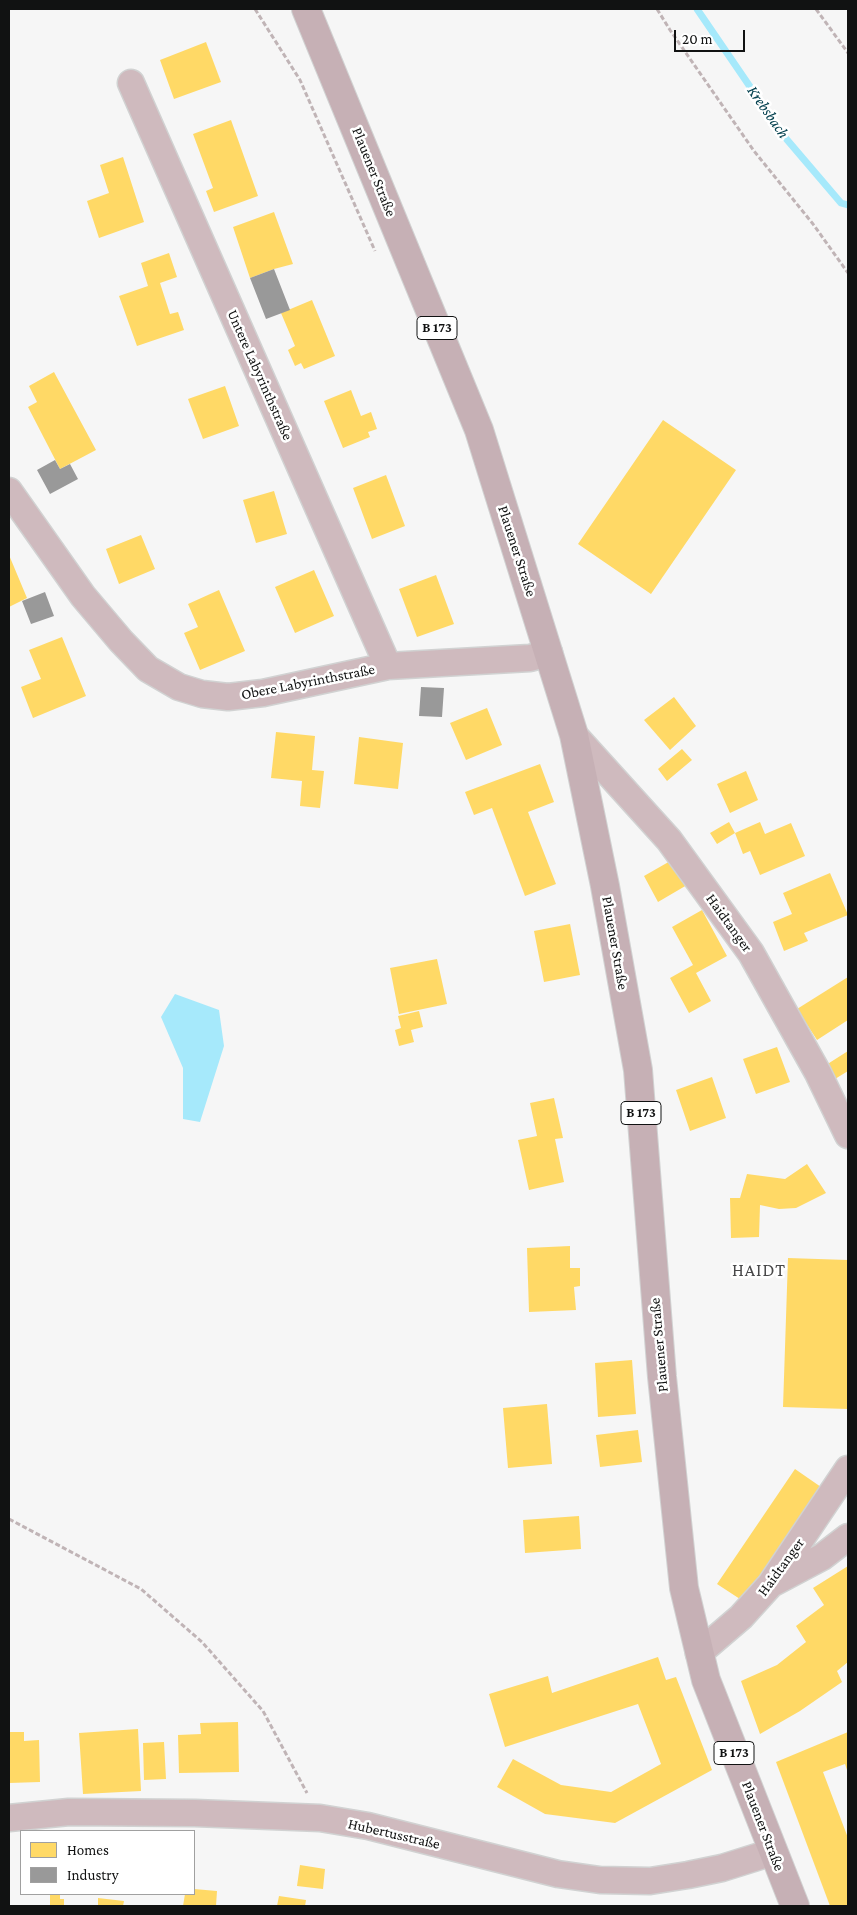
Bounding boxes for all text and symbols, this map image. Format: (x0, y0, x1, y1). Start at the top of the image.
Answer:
scale bar (677, 20, 748, 52)
text: 20 m (682, 31, 713, 47)
water label: Krebsbach (743, 82, 793, 142)
street label: Plauener Straße (348, 125, 400, 219)
street label: Untere Labyrinthstraße (223, 307, 297, 443)
road number: B 173 (417, 316, 457, 339)
street label: Plauener Straße (494, 503, 540, 599)
street label: Obere Labyrinthstraße (240, 660, 376, 704)
street label: Haidtanger (702, 890, 756, 956)
street label: Plauener Straße (598, 895, 632, 991)
road number: B 173 (621, 1102, 661, 1124)
district label: HAIDT (731, 1259, 787, 1281)
street label: Plauener Straße (646, 1297, 672, 1393)
street label: Haidtanger (754, 1534, 808, 1600)
road number: B 173 (714, 1742, 754, 1765)
street label: Plauener Straße (738, 1779, 788, 1873)
street label: Hubertusstraße (346, 1815, 442, 1853)
legend (20, 1830, 195, 1895)
text: Homes (67, 1842, 109, 1858)
text: Industry (67, 1867, 119, 1883)

